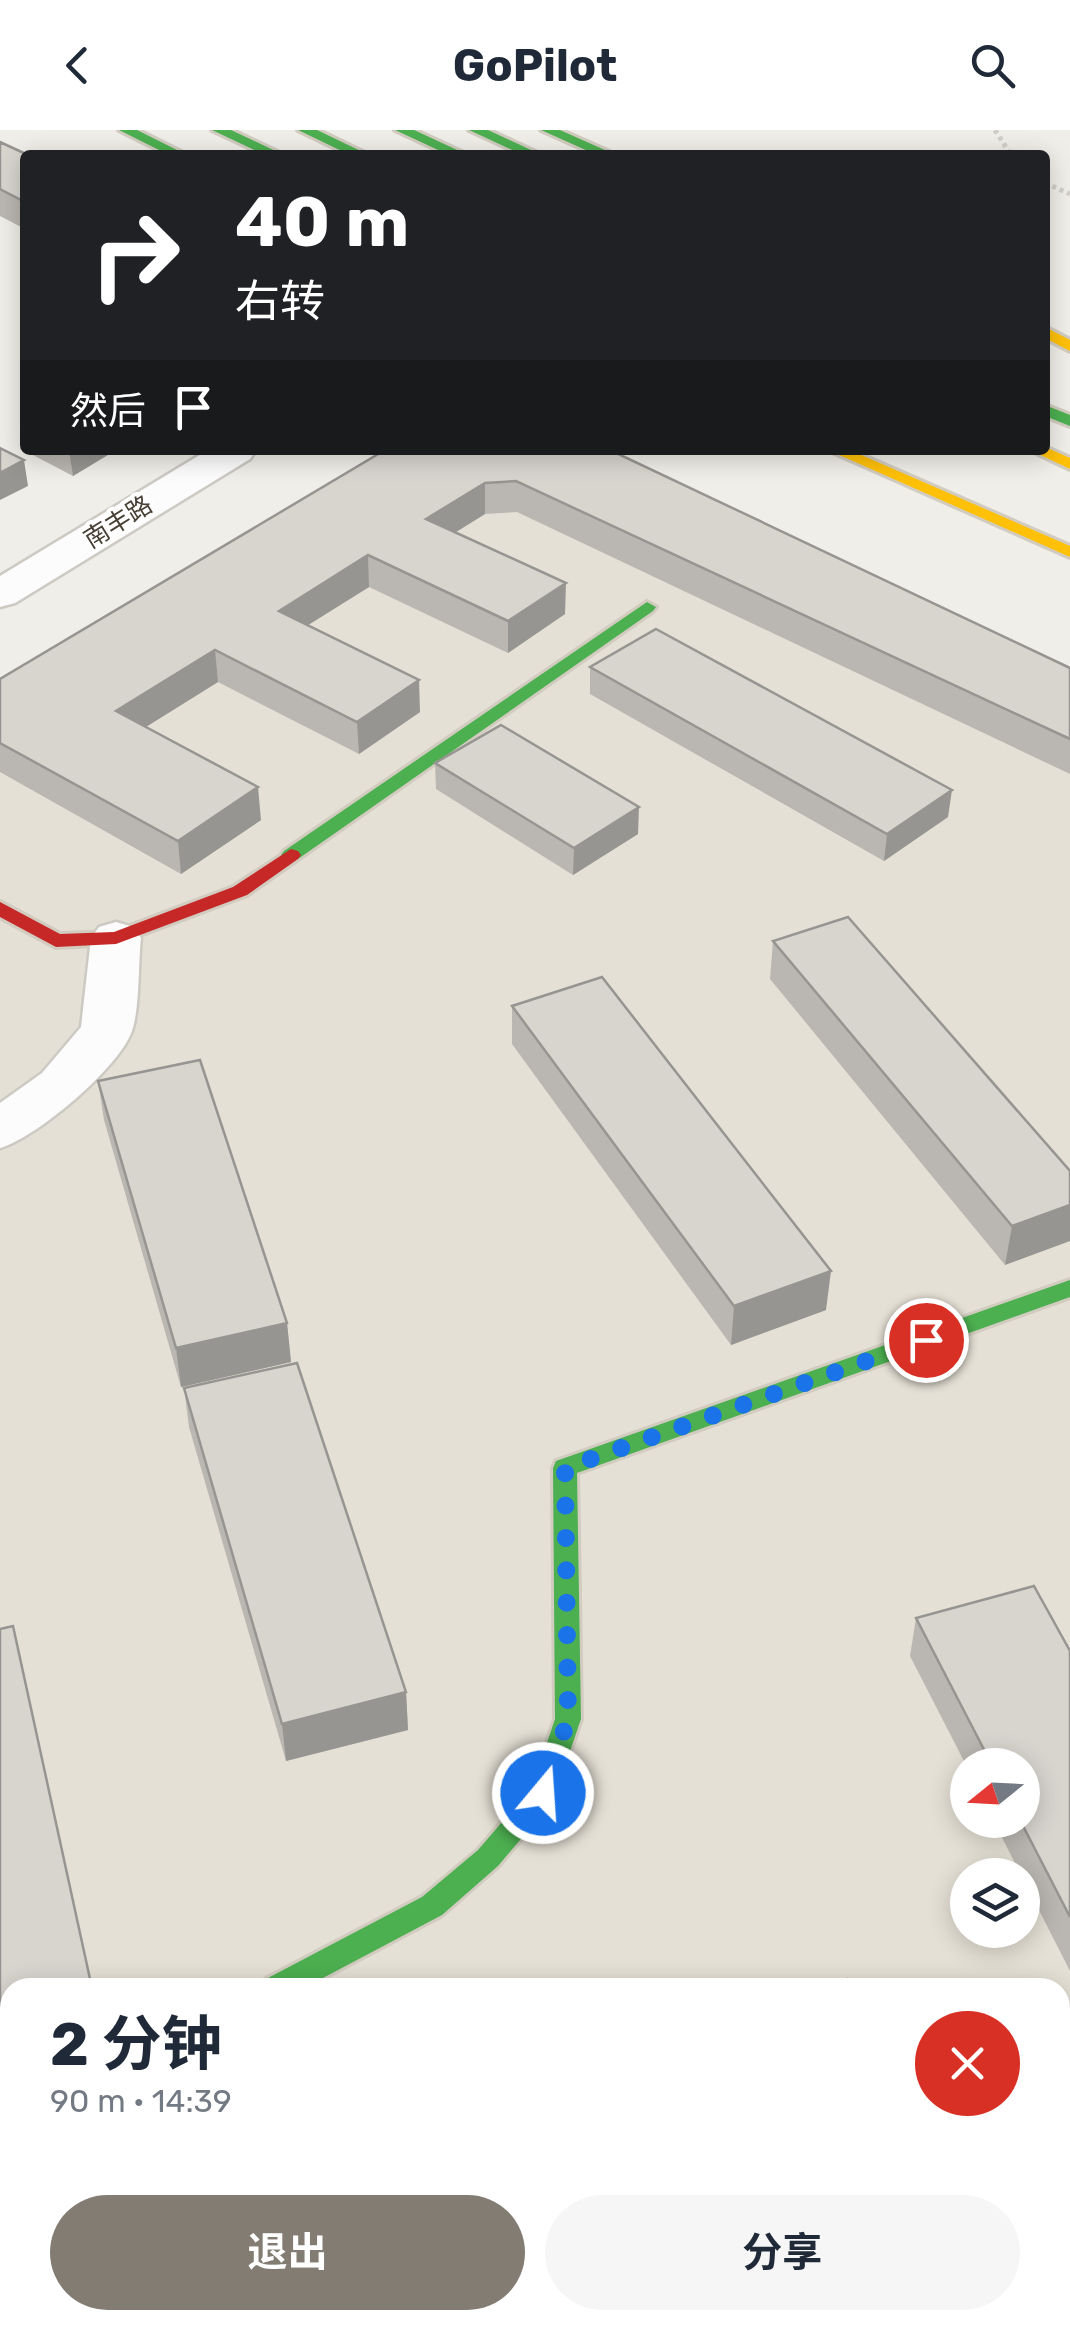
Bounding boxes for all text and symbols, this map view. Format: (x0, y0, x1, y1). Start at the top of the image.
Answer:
icon: back (50, 38, 105, 93)
icon: search (965, 38, 1020, 93)
text: GoPilot (453, 39, 617, 92)
text: 40 m (235, 181, 409, 264)
icon: right (70, 190, 200, 320)
text: 右转 (235, 275, 325, 328)
icon: arrive (166, 380, 221, 435)
text: 然后 (70, 388, 146, 434)
street label: 南丰路 (79, 490, 157, 554)
pin (884, 1298, 969, 1383)
icon: arrive (899, 1313, 954, 1368)
position arrow (491, 1741, 595, 1845)
north arrow (950, 1748, 1040, 1838)
map controls (950, 1748, 1040, 1948)
button: layers (950, 1858, 1040, 1948)
text: 2 分钟 (50, 2009, 222, 2080)
button: close (915, 2011, 1020, 2116)
text: 90 m · 14:39 (50, 2082, 232, 2120)
button: 退出 (50, 2195, 525, 2310)
button: 分享 (545, 2195, 1020, 2310)

